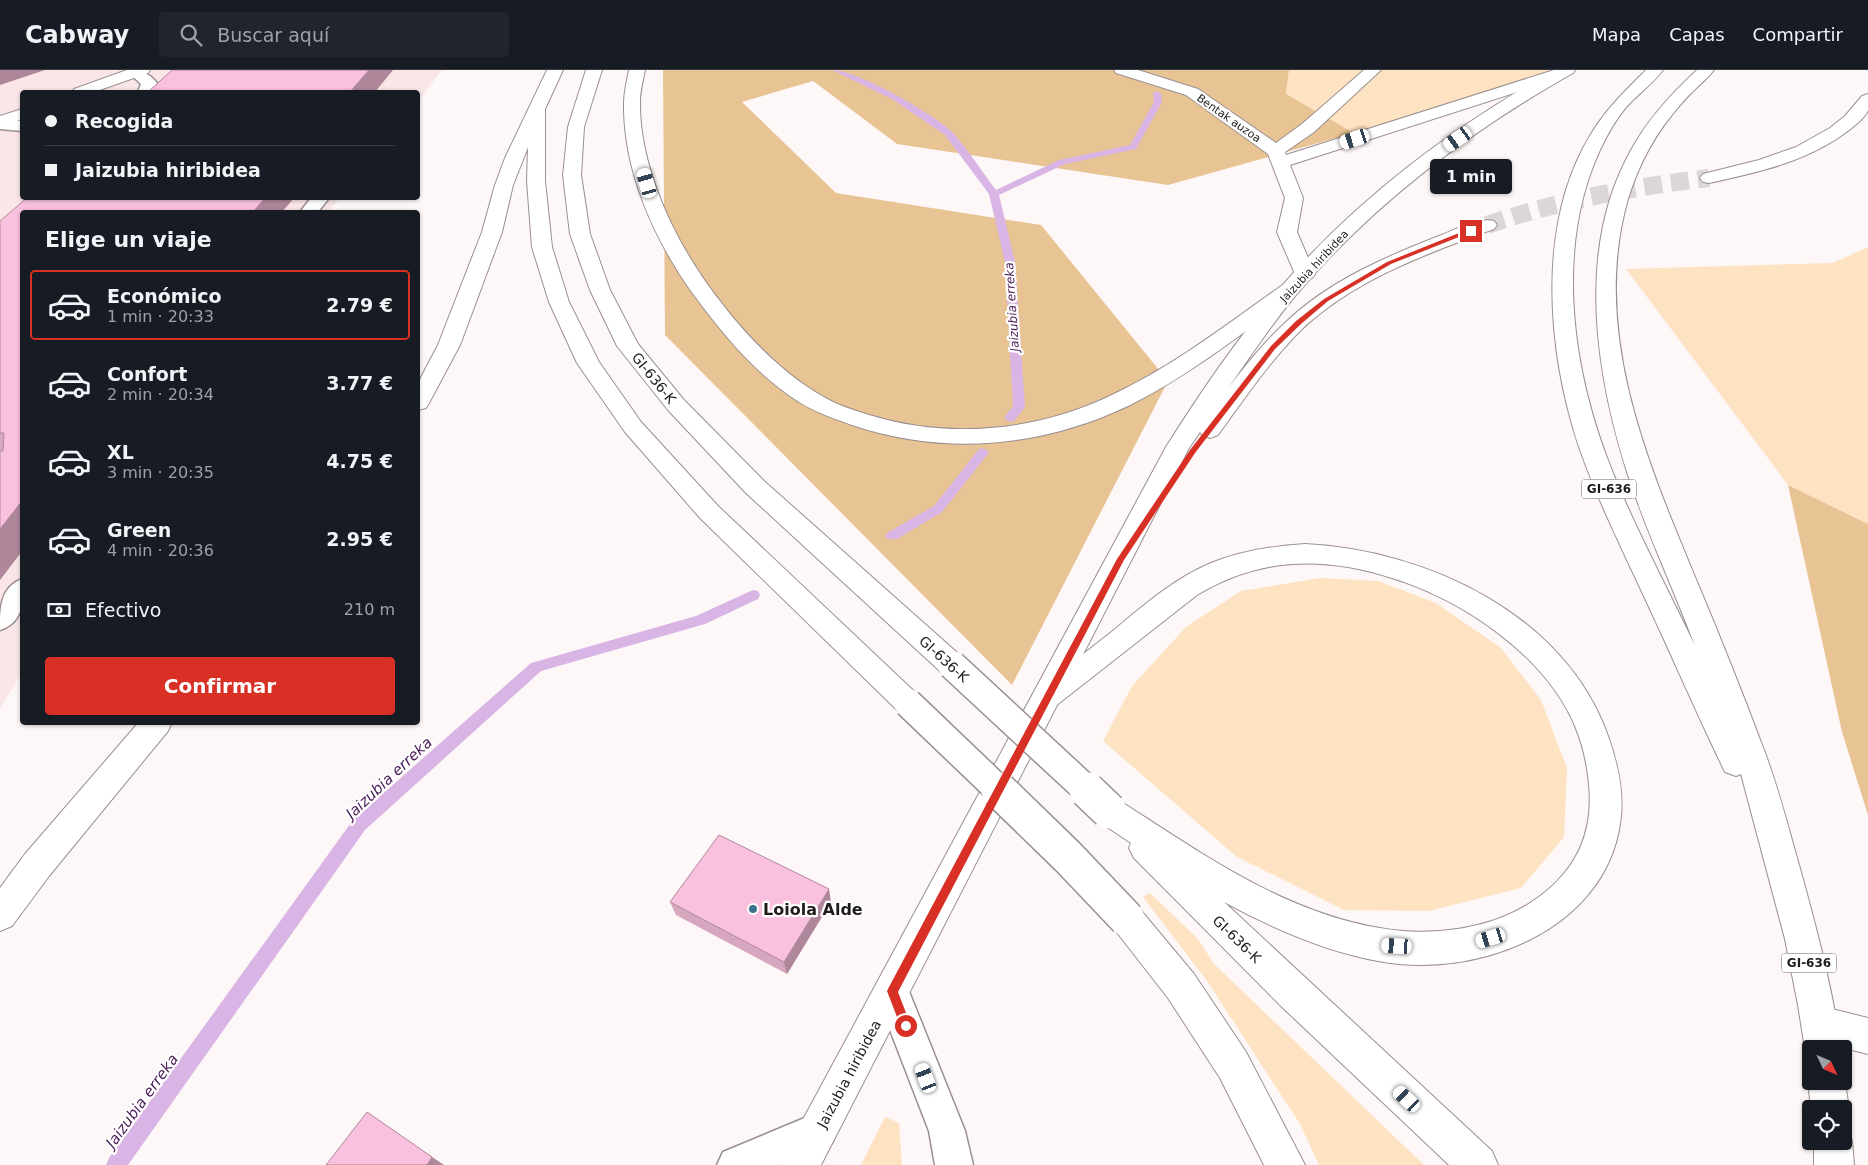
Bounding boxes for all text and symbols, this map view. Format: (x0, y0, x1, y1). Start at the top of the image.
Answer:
search box (159, 12, 509, 57)
text: Cabway (25, 21, 129, 49)
icon: search (177, 21, 205, 49)
text: Buscar aquí (217, 24, 329, 46)
text: Mapa (1592, 24, 1641, 45)
text: Capas (1669, 24, 1725, 45)
text: Compartir (1753, 24, 1843, 45)
street label: Bentak auzoa (1194, 92, 1263, 145)
text: Recogida (75, 110, 173, 132)
car (1441, 124, 1474, 154)
car (1338, 127, 1371, 151)
text: Jaizubia hiribidea (75, 159, 261, 181)
callout: 1 min (1430, 159, 1512, 194)
car (635, 167, 658, 199)
text: 1 min (1446, 167, 1496, 186)
route end (1460, 220, 1482, 242)
text: Elige un viaje (45, 227, 212, 252)
street label: Jaizubia hiribidea (1277, 227, 1351, 306)
water label: Jaizubia erreka (1002, 262, 1022, 354)
icon: car (47, 283, 92, 328)
text: Económico (107, 285, 222, 307)
text: 2.79 € (326, 294, 393, 316)
text: 1 min · 20:33 (107, 307, 214, 326)
street label: GI-636-K (629, 349, 680, 407)
icon: car (47, 361, 92, 406)
text: Confort (107, 363, 187, 385)
text: 3.77 € (326, 372, 393, 394)
text: 2 min · 20:34 (107, 385, 214, 404)
icon: car (47, 439, 92, 484)
text: XL (107, 441, 134, 463)
text: 4.75 € (326, 450, 393, 472)
text: 3 min · 20:35 (107, 463, 214, 482)
road number: GI-636 (1582, 479, 1636, 498)
icon: car (47, 517, 92, 562)
text: Green (107, 519, 171, 541)
text: 2.95 € (326, 528, 393, 550)
text: 4 min · 20:36 (107, 541, 214, 560)
icon: cash (45, 596, 73, 624)
text: Efectivo (85, 599, 161, 621)
text: 210 m (344, 600, 395, 619)
street label: GI-636-K (916, 633, 973, 686)
button: Confirmar (45, 657, 395, 715)
water label: Jaizubia erreka (340, 733, 436, 825)
place label: Loiola Alde (763, 900, 863, 919)
marker: Loiola Alde (747, 903, 759, 915)
street label: GI-636-K (1210, 912, 1265, 967)
car (1474, 926, 1507, 950)
car (1381, 938, 1412, 954)
road number: GI-636 (1782, 954, 1836, 972)
route start (895, 1015, 917, 1037)
street label: Jaizubia hiribidea (813, 1017, 884, 1132)
north arrow (1802, 1040, 1852, 1090)
map controls (1802, 1040, 1852, 1150)
water label: Jaizubia erreka (100, 1051, 182, 1154)
car (913, 1061, 938, 1095)
car (1390, 1083, 1423, 1115)
button: locate (1802, 1100, 1852, 1150)

